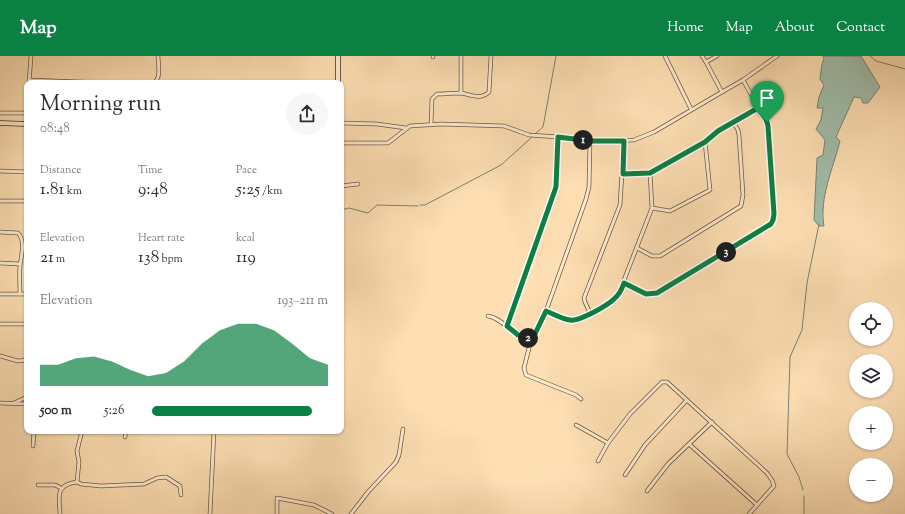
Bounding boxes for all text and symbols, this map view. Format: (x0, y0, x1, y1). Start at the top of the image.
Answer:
text: Map (20, 15, 57, 42)
text: Home (667, 18, 704, 38)
text: Map (726, 18, 753, 38)
text: About (775, 18, 814, 38)
text: Contact (836, 18, 885, 38)
pin (750, 81, 784, 122)
icon: arrive (756, 87, 778, 109)
text: Morning run (40, 89, 162, 121)
button: share (286, 93, 328, 135)
text: 08:48 (40, 120, 70, 138)
pin: 1 (573, 130, 593, 150)
text: 1 (581, 132, 585, 148)
text: Distance (40, 162, 81, 178)
text: Time (138, 162, 162, 178)
text: Pace (236, 162, 257, 178)
text: 1.81 (40, 178, 64, 202)
text: 9:48 (138, 178, 168, 202)
text: 5:25 (236, 178, 260, 202)
text: km (64, 183, 82, 199)
text: /km (260, 183, 282, 199)
text: Elevation (40, 230, 85, 246)
text: Heart rate (138, 230, 185, 246)
text: kcal (236, 230, 255, 246)
pin: 3 (716, 242, 736, 262)
text: 3 (724, 244, 728, 260)
text: 21 (40, 246, 54, 270)
text: 138 (138, 246, 159, 270)
text: 119 (236, 246, 256, 270)
text: m (54, 251, 65, 267)
text: bpm (159, 251, 183, 267)
text: Elevation (40, 292, 93, 310)
text: 193–211 m (277, 292, 328, 310)
map controls (849, 302, 893, 502)
button: locate (849, 302, 893, 346)
pin: 2 (518, 328, 538, 348)
text: 2 (525, 330, 531, 346)
button: layers (849, 354, 893, 398)
text: 500 m (40, 402, 72, 420)
text: 5:26 (104, 402, 124, 420)
button: + (849, 406, 893, 450)
button: − (849, 458, 893, 502)

